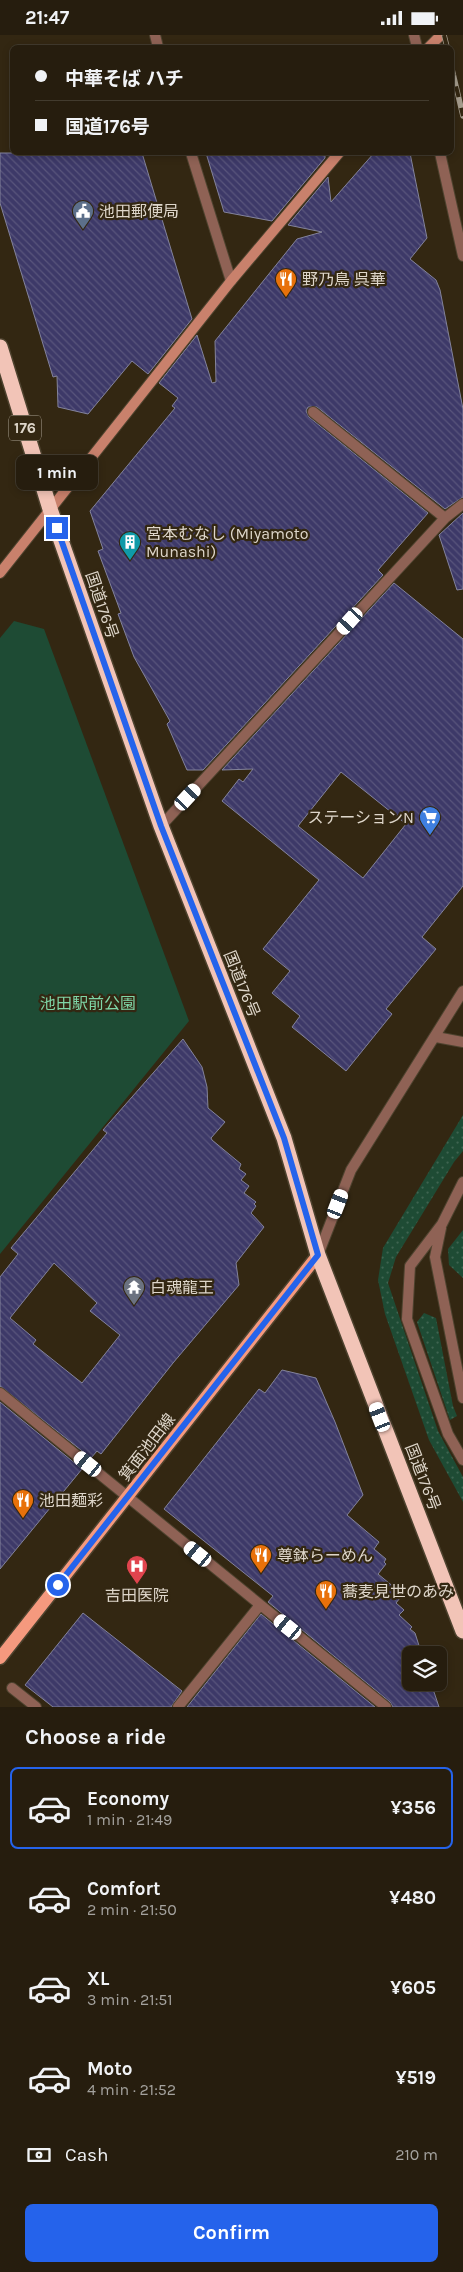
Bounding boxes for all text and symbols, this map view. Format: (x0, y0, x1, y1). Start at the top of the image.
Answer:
text: 21:47 (25, 7, 69, 29)
text: 中華そば ハチ (65, 68, 184, 90)
text: 国道176号 (65, 116, 150, 138)
public building icon: 池田郵便局 (71, 199, 95, 230)
place label: 池田郵便局 (99, 202, 179, 221)
restaurant icon: 野乃鳥 呉華 (274, 267, 298, 298)
place label: 野乃鳥 呉華 (302, 270, 386, 289)
road number: 176 (9, 415, 41, 441)
callout: 1 min (16, 455, 98, 491)
text: 1 min (37, 463, 77, 482)
route end (46, 517, 68, 539)
place label: 宮本むなし (Miyamoto Munashi) (146, 524, 309, 561)
building icon: 宮本むなし (Miyamoto Munashi) (118, 530, 142, 561)
street label: 国道176号 (82, 569, 122, 641)
car (334, 605, 365, 637)
car (172, 781, 203, 813)
supermarket icon: ステーションN (418, 805, 442, 836)
place label: ステーションN (307, 808, 414, 827)
street label: 国道176号 (220, 948, 264, 1020)
park label: 池田駅前公園 (40, 994, 136, 1013)
car (325, 1187, 350, 1221)
temple icon: 白魂龍王 (122, 1275, 146, 1306)
place label: 白魂龍王 (150, 1278, 214, 1297)
car (367, 1400, 392, 1434)
street label: 箕面池田線 (115, 1410, 179, 1484)
street label: 国道176号 (402, 1441, 444, 1513)
car (71, 1449, 104, 1479)
restaurant icon: 池田麺彩 (11, 1488, 35, 1519)
place label: 池田麺彩 (39, 1491, 103, 1510)
car (181, 1539, 214, 1569)
restaurant icon: 尊鉢らーめん (249, 1543, 273, 1574)
place label: 尊鉢らーめん (277, 1546, 373, 1565)
hospital icon: 吉田医院 (125, 1554, 149, 1585)
route start (47, 1574, 69, 1596)
restaurant icon: 蕎麦見世のあみ (314, 1579, 338, 1610)
place label: 蕎麦見世のあみ (342, 1582, 454, 1601)
place label: 吉田医院 (105, 1586, 169, 1605)
car (271, 1612, 304, 1642)
map controls (402, 1646, 447, 1691)
button: layers (402, 1646, 447, 1691)
text: Choose a ride (25, 1724, 166, 1750)
icon: car (27, 1786, 72, 1831)
text: Economy (87, 1788, 169, 1810)
text: ¥356 (390, 1797, 436, 1819)
text: 1 min · 21:49 (87, 1810, 172, 1829)
icon: car (27, 1876, 72, 1921)
text: Comfort (87, 1878, 161, 1900)
text: ¥480 (389, 1887, 436, 1909)
text: 2 min · 21:50 (87, 1900, 177, 1919)
icon: car (27, 1966, 72, 2011)
text: XL (87, 1968, 109, 1990)
text: ¥605 (390, 1977, 436, 1999)
text: 3 min · 21:51 (87, 1990, 173, 2009)
icon: car (27, 2056, 72, 2101)
text: Moto (87, 2058, 133, 2080)
text: ¥519 (395, 2067, 436, 2089)
text: 4 min · 21:52 (87, 2080, 176, 2099)
icon: cash (25, 2141, 53, 2169)
text: Cash (65, 2144, 109, 2166)
text: 210 m (395, 2145, 438, 2164)
button: Confirm (25, 2204, 438, 2262)

